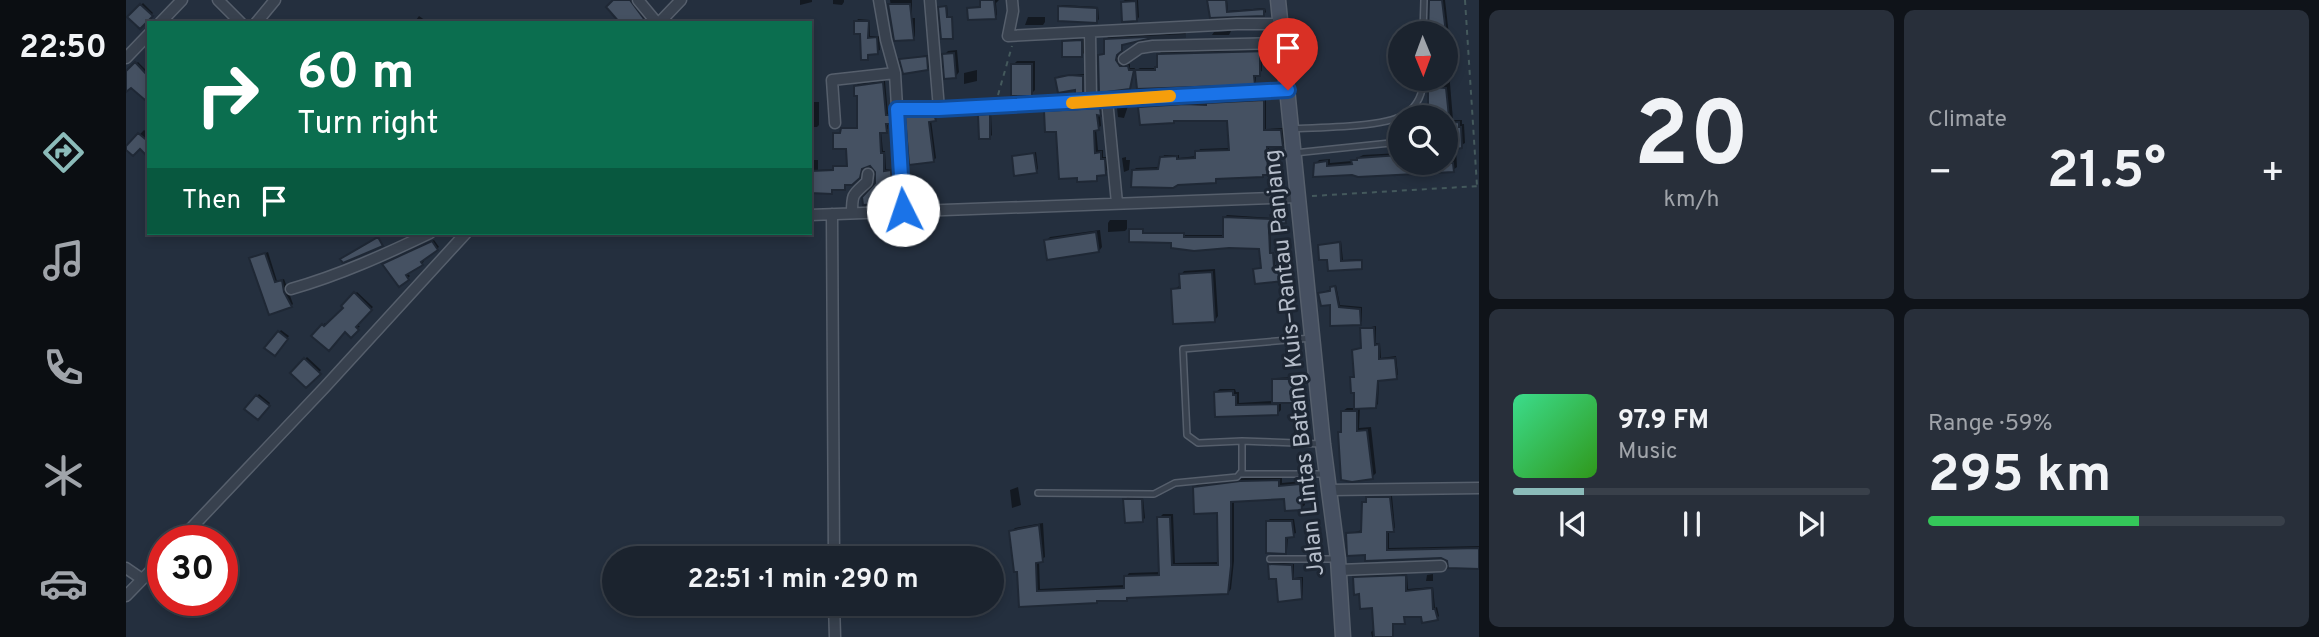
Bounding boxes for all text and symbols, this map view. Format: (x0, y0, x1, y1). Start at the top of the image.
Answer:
pin (1258, 18, 1318, 90)
north arrow (1388, 21, 1458, 91)
map controls (1388, 21, 1458, 175)
text: 22:50 (19, 29, 107, 69)
icon: arrive (1269, 29, 1307, 67)
text: 60 m (297, 44, 415, 106)
icon: right (182, 49, 273, 140)
text: 20 (1634, 83, 1749, 198)
text: Turn right (297, 105, 439, 145)
button: search (1388, 105, 1458, 175)
text: Climate (1928, 106, 2007, 135)
icon: directions (39, 128, 88, 177)
text: 21.5° (2047, 140, 2166, 206)
street label: Jalan Lintas Batang Kuis–Rantau Panjang (1259, 148, 1332, 577)
text: − (1928, 150, 1953, 199)
text: + (2260, 150, 2285, 199)
position arrow (866, 173, 940, 247)
icon: arrive (255, 182, 293, 220)
text: Then (182, 185, 241, 218)
text: km/h (1664, 186, 1719, 215)
icon: music (39, 236, 88, 285)
icon: phone (39, 343, 88, 392)
text: 97.9 FM (1618, 405, 1709, 438)
text: Range · 59% (1928, 410, 2053, 439)
text: Music (1618, 438, 1678, 467)
text: 295 km (1928, 444, 2111, 510)
icon: climate (39, 451, 88, 500)
icon: previous (1554, 505, 1592, 543)
icon: pause (1673, 505, 1711, 543)
icon: next (1792, 505, 1830, 543)
speed limit sign: 30 (147, 525, 238, 616)
icon: car (39, 559, 88, 608)
text: 22:51 · 1 min · 290 m (687, 564, 919, 597)

